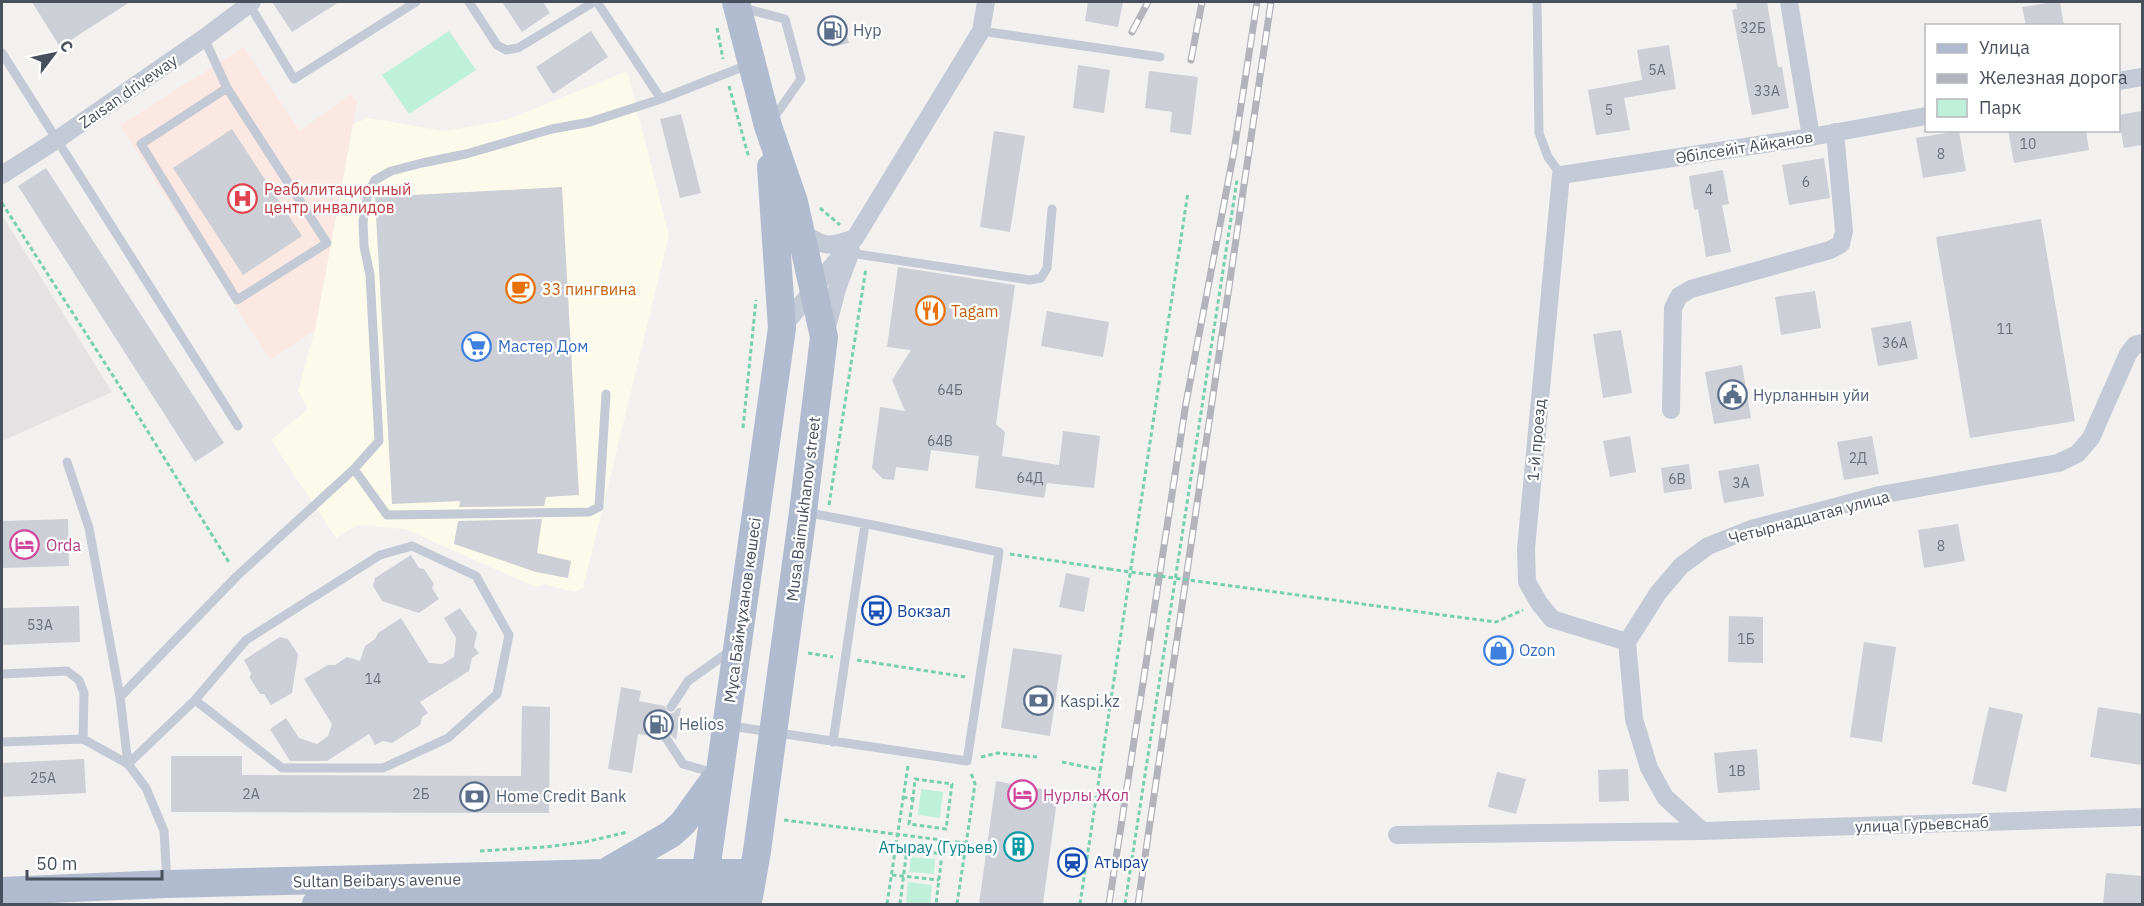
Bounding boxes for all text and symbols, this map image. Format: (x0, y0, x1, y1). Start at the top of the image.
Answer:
fuel station icon: Нур (816, 14, 848, 46)
house number: 32Б (1740, 19, 1766, 37)
place label: Нур (853, 20, 882, 40)
north arrow (24, 24, 84, 84)
legend (1925, 24, 2120, 132)
text: С (55, 36, 78, 56)
text: Улица (1979, 36, 2030, 59)
street label: Zaısan driveway (75, 50, 181, 132)
house number: 5А (1648, 61, 1666, 79)
text: Железная дорога (1979, 66, 2128, 89)
house number: 33А (1754, 82, 1780, 100)
text: Парк (1979, 96, 2022, 119)
house number: 5 (1605, 101, 1613, 119)
street label: Әбілсейіт Айқанов (1674, 126, 1814, 168)
house number: 10 (2020, 135, 2036, 153)
house number: 8 (1937, 145, 1945, 163)
house number: 6 (1802, 173, 1810, 191)
place label: Реабилитационный центр инвалидов (264, 179, 411, 217)
house number: 4 (1705, 181, 1713, 199)
hospital icon: Реабилитационный центр инвалидов (227, 182, 259, 214)
cafe icon: 33 пингвина (505, 273, 537, 305)
place label: 33 пингвина (542, 279, 637, 299)
restaurant icon: Tagam (914, 295, 946, 327)
place label: Tagam (951, 301, 999, 321)
house number: 11 (1997, 320, 2013, 338)
supermarket icon: Мастер Дом (461, 330, 493, 362)
house number: 36А (1882, 334, 1908, 352)
place label: Мастер Дом (498, 336, 588, 356)
public building icon: Нурланнын уйи (1716, 379, 1748, 411)
house number: 64Б (937, 381, 963, 399)
place label: Нурланнын уйи (1753, 385, 1870, 405)
street label: 1-й проезд (1522, 397, 1550, 482)
street label: Musa Baimukhanov street (782, 415, 824, 603)
house number: 64В (927, 432, 953, 450)
house number: 2Д (1849, 449, 1867, 467)
house number: 64Д (1017, 469, 1043, 487)
house number: 6В (1668, 470, 1686, 488)
house number: 3А (1732, 474, 1750, 492)
street label: Четырнадцатая улица (1726, 486, 1892, 548)
street label: Мұса Баймұханов көшесі (719, 516, 765, 704)
hotel icon: Orda (9, 529, 41, 561)
place label: Orda (46, 535, 81, 555)
house number: 8 (1937, 537, 1945, 555)
bus stop icon: Вокзал (860, 595, 892, 627)
place label: Вокзал (897, 601, 951, 621)
house number: 53А (27, 616, 53, 634)
house number: 1Б (1737, 630, 1755, 648)
shop icon: Ozon (1482, 634, 1514, 666)
place label: Ozon (1519, 640, 1556, 660)
house number: 14 (365, 670, 381, 688)
bank icon: Kaspi.kz (1023, 685, 1055, 717)
place label: Kaspi.kz (1060, 691, 1120, 711)
fuel station icon: Helios (642, 708, 674, 740)
place label: Helios (679, 714, 724, 734)
house number: 1В (1728, 762, 1746, 780)
house number: 25А (30, 769, 56, 787)
hotel icon: Нурлы Жол (1006, 779, 1038, 811)
bank icon: Home Credit Bank (459, 780, 491, 812)
house number: 2А (242, 785, 260, 803)
house number: 2Б (412, 785, 430, 803)
place label: Нурлы Жол (1043, 785, 1129, 805)
place label: Home Credit Bank (496, 786, 627, 806)
street label: улица Гурьевснаб (1855, 812, 1989, 836)
building icon: Атырау (Гурьев) (1003, 831, 1035, 863)
place label: Атырау (Гурьев) (878, 837, 998, 857)
scale bar (27, 843, 162, 881)
station icon: Атырау (1057, 846, 1089, 878)
text: 50 m (36, 852, 78, 875)
place label: Атырау (1094, 852, 1148, 872)
street label: Sultan Beibarys avenue (293, 869, 461, 891)

